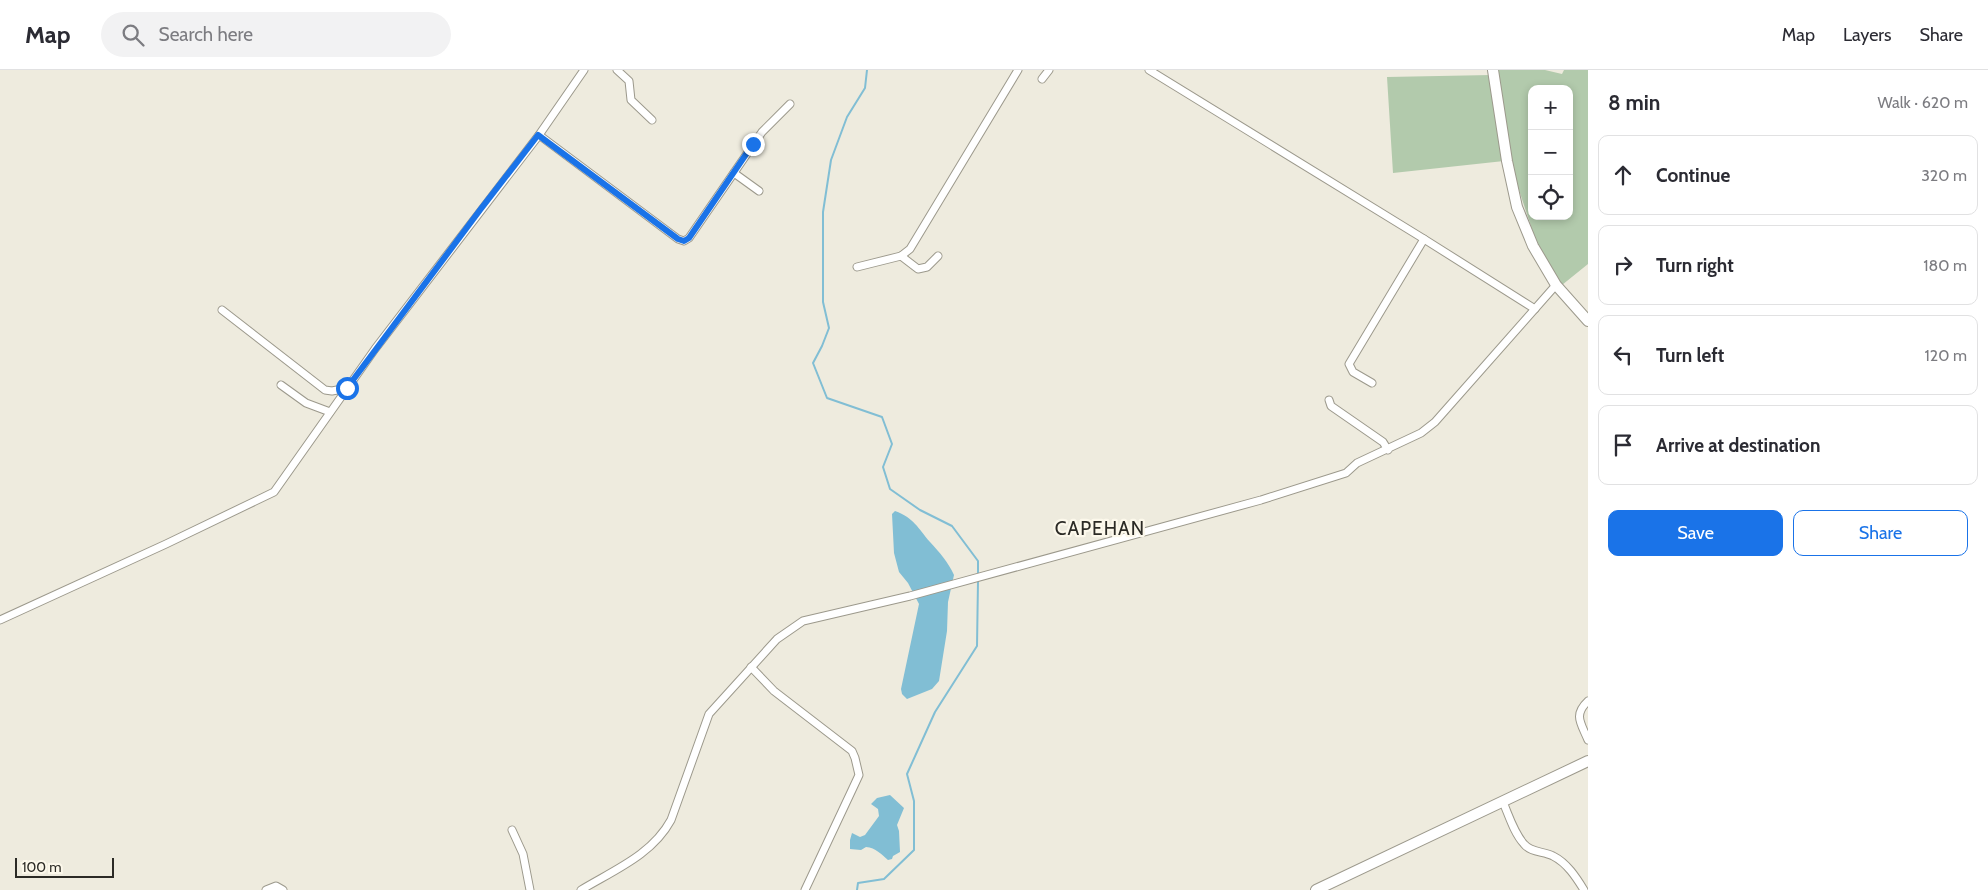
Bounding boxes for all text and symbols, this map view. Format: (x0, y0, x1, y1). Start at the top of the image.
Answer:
search box (101, 12, 451, 57)
text: Map (25, 20, 71, 49)
icon: search (119, 21, 147, 49)
text: Search here (159, 23, 253, 46)
text: Map (1782, 24, 1815, 46)
text: Layers (1843, 24, 1892, 46)
text: Share (1920, 24, 1963, 46)
map controls (1528, 85, 1573, 220)
button: + (1528, 85, 1573, 130)
text: 8 min (1608, 90, 1660, 115)
text: Walk · 620 m (1878, 93, 1968, 112)
button: − (1528, 130, 1573, 175)
route end (742, 133, 765, 156)
icon: ahead (1609, 161, 1637, 189)
text: Continue (1656, 164, 1730, 187)
text: 320 m (1921, 166, 1967, 185)
button: locate (1528, 175, 1573, 220)
icon: right (1609, 251, 1637, 279)
text: Turn right (1656, 254, 1734, 277)
text: 180 m (1923, 256, 1967, 275)
icon: left (1609, 341, 1637, 369)
text: Turn left (1656, 344, 1724, 367)
text: 120 m (1925, 346, 1967, 365)
route start (336, 377, 359, 400)
icon: arrive (1609, 431, 1637, 459)
text: Arrive at destination (1656, 434, 1820, 457)
button: Save (1608, 510, 1783, 556)
button: Share (1793, 510, 1968, 556)
district label: CAPEHAN (1055, 517, 1145, 540)
scale bar (15, 855, 114, 878)
text: 100 m (22, 858, 62, 876)

